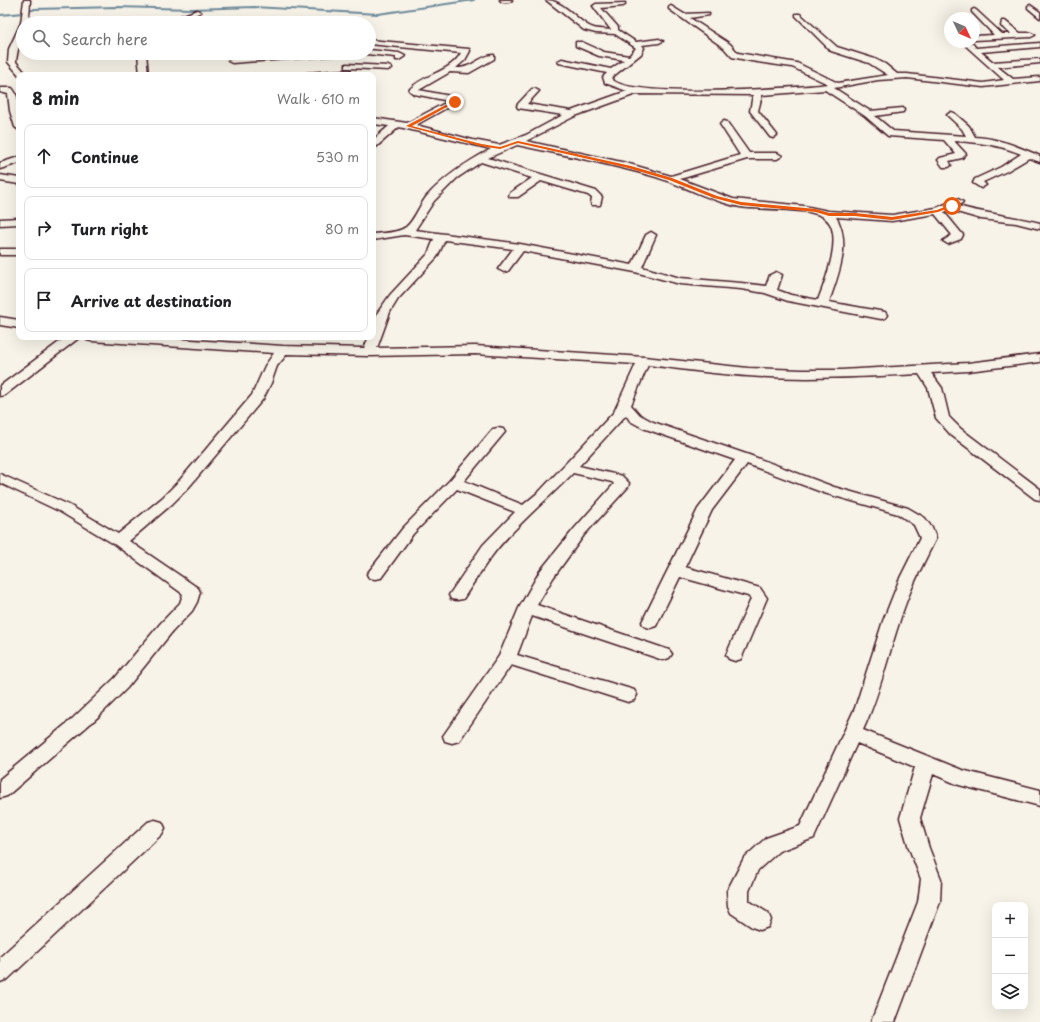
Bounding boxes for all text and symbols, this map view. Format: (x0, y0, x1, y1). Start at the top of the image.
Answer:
north arrow (944, 12, 980, 48)
search box (16, 16, 376, 60)
icon: search (30, 27, 52, 49)
text: Search here (62, 27, 148, 50)
text: 8 min (32, 85, 80, 111)
text: Walk · 610 m (277, 89, 360, 108)
route end (446, 93, 464, 111)
icon: ahead (33, 145, 55, 167)
text: Continue (71, 145, 139, 168)
text: 530 m (316, 147, 359, 166)
route start (943, 197, 961, 215)
icon: right (33, 217, 55, 239)
text: Turn right (71, 217, 148, 240)
text: 80 m (325, 219, 359, 238)
icon: arrive (33, 289, 55, 311)
text: Arrive at destination (71, 289, 232, 312)
map controls (992, 902, 1028, 1010)
button: + (992, 902, 1028, 938)
button: − (992, 938, 1028, 974)
button: layers (992, 974, 1028, 1010)

